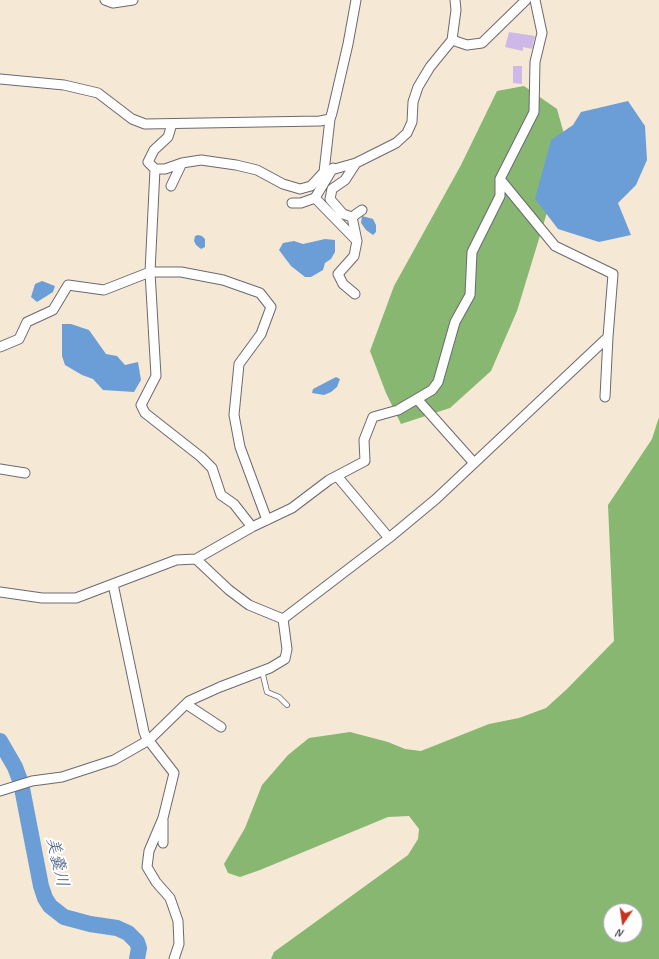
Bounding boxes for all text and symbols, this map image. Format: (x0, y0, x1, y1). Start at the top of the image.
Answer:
water label: 美嚢川 (41, 835, 73, 889)
north arrow (603, 903, 643, 943)
text: N (616, 926, 625, 941)

